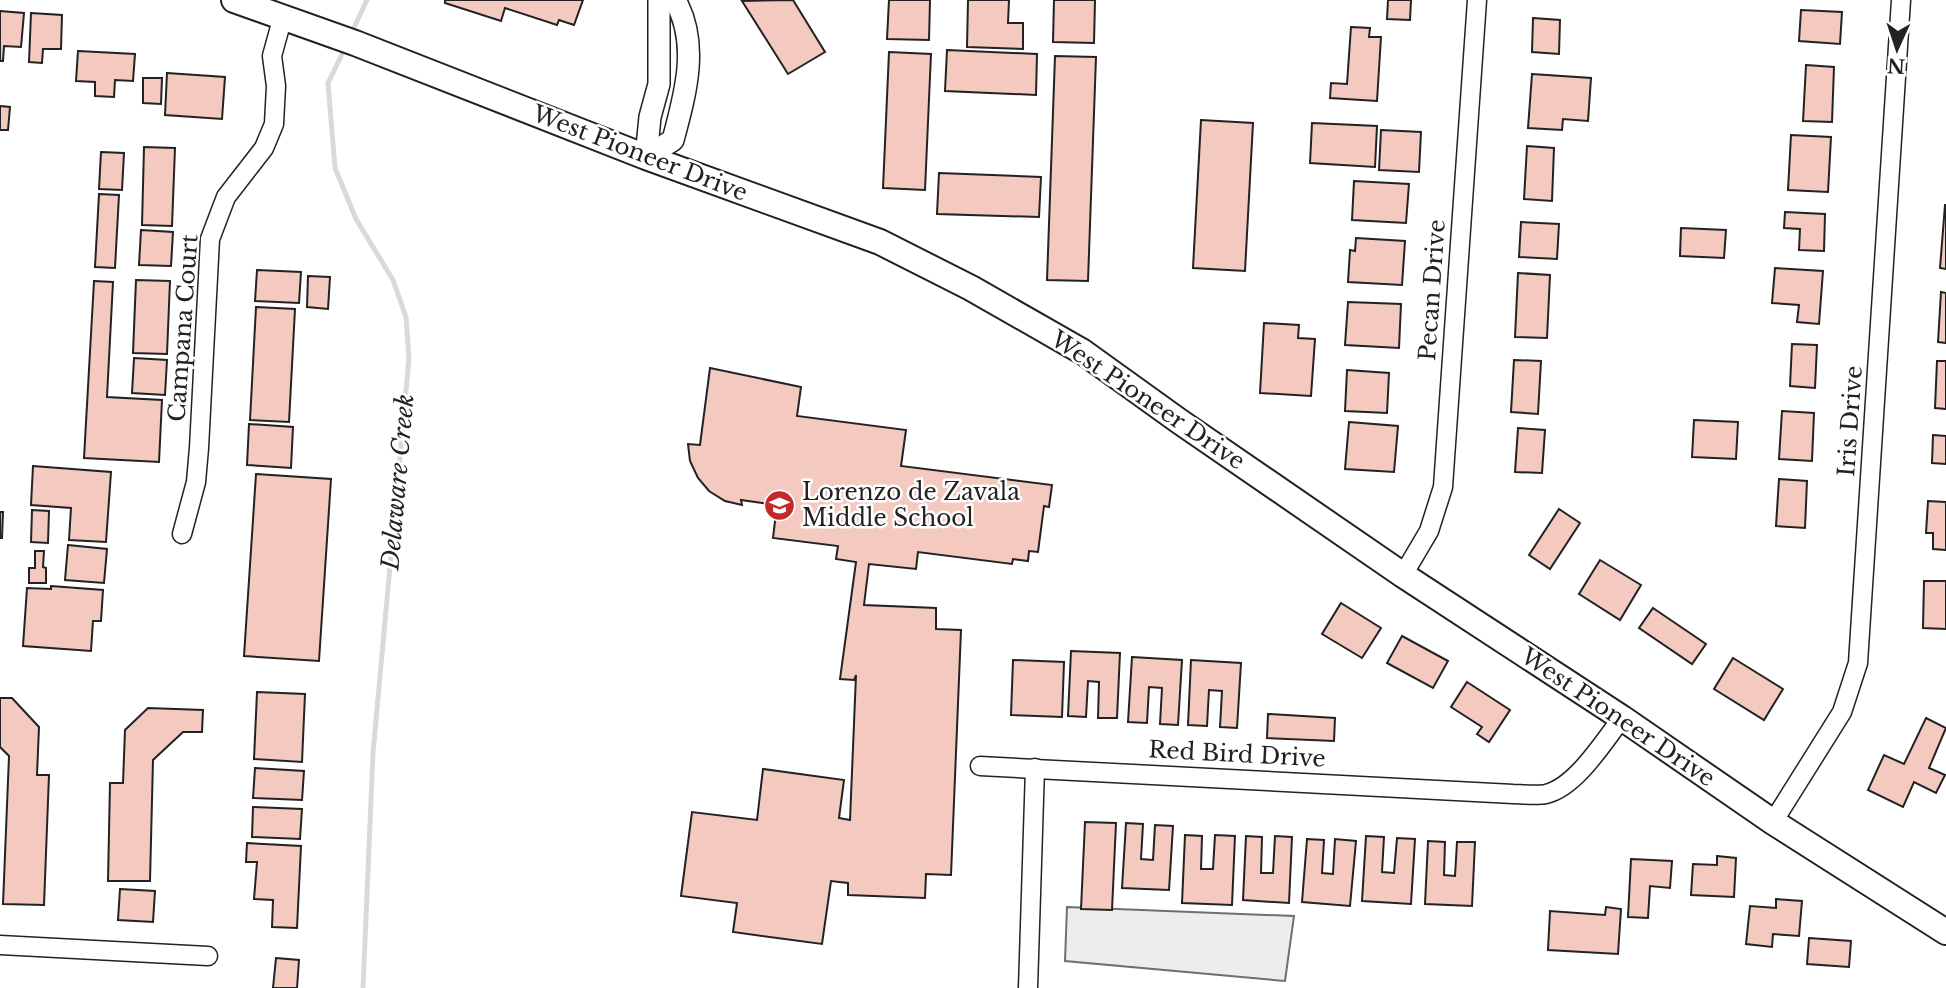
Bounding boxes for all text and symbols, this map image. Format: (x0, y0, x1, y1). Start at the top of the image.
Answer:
north arrow (1862, 14, 1932, 84)
text: N (1886, 54, 1906, 77)
street label: West Pioneer Drive (528, 99, 751, 207)
street label: Pecan Drive (1413, 218, 1451, 362)
street label: Campana Court (162, 233, 204, 423)
street label: West Pioneer Drive (1045, 324, 1250, 475)
street label: Iris Drive (1832, 365, 1868, 477)
water label: Delaware Creek (375, 393, 420, 572)
place label: Lorenzo de Zavala Middle School (802, 478, 1020, 532)
school or university icon: Lorenzo de Zavala Middle School (762, 488, 796, 522)
street label: West Pioneer Drive (1515, 641, 1720, 792)
street label: Red Bird Drive (1148, 735, 1326, 773)

